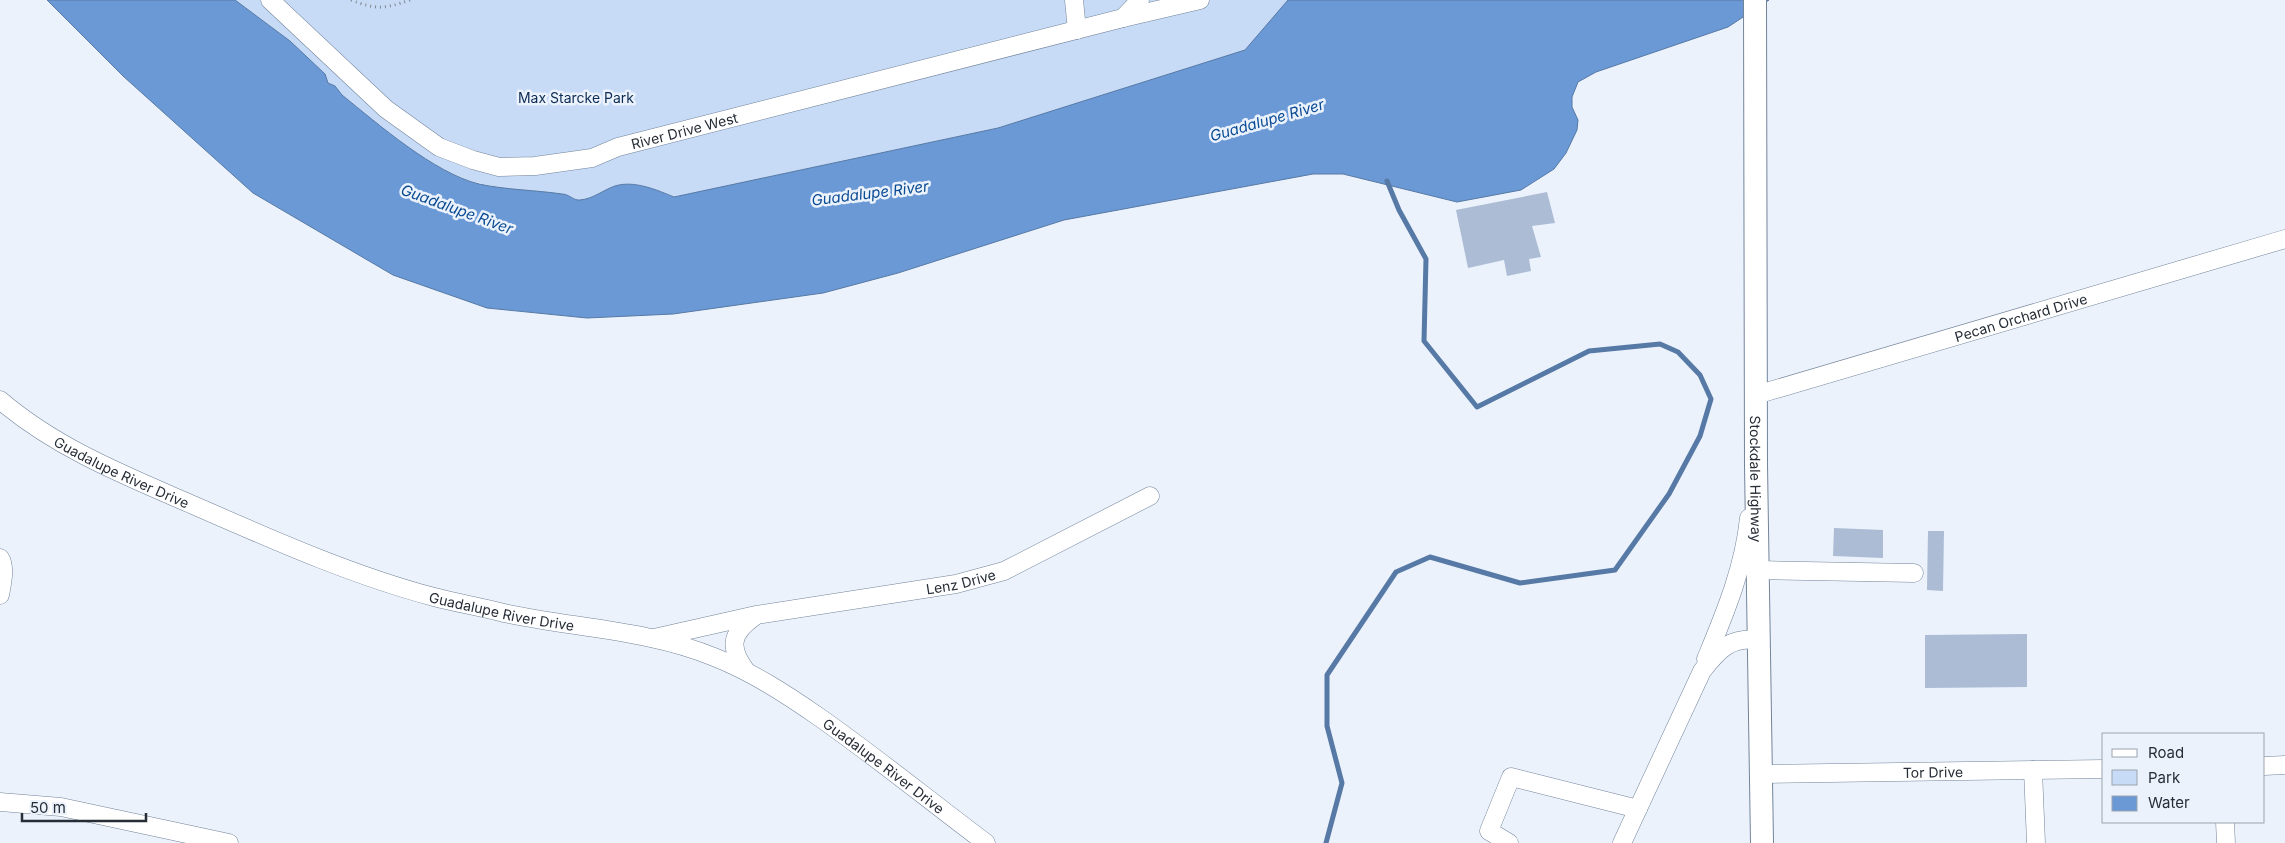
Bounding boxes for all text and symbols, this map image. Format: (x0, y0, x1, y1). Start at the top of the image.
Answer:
park label: Max Starcke Park (518, 89, 634, 106)
water label: Guadalupe River (1208, 95, 1327, 145)
street label: River Drive West (629, 108, 740, 152)
water label: Guadalupe River (810, 176, 930, 210)
water label: Guadalupe River (398, 180, 516, 238)
street label: Pecan Orchard Drive (1952, 289, 2089, 345)
street label: Stockdale Highway (1747, 416, 1766, 543)
street label: Guadalupe River Drive (51, 432, 192, 511)
street label: Lenz Drive (925, 565, 997, 597)
street label: Guadalupe River Drive (427, 588, 575, 633)
street label: Guadalupe River Drive (820, 714, 948, 817)
legend (2102, 733, 2265, 823)
text: Road (2148, 743, 2184, 762)
street label: Tor Drive (1903, 763, 1963, 780)
text: Park (2148, 768, 2181, 787)
scale bar (22, 790, 146, 822)
text: Water (2148, 793, 2190, 812)
text: 50 m (30, 798, 66, 817)

